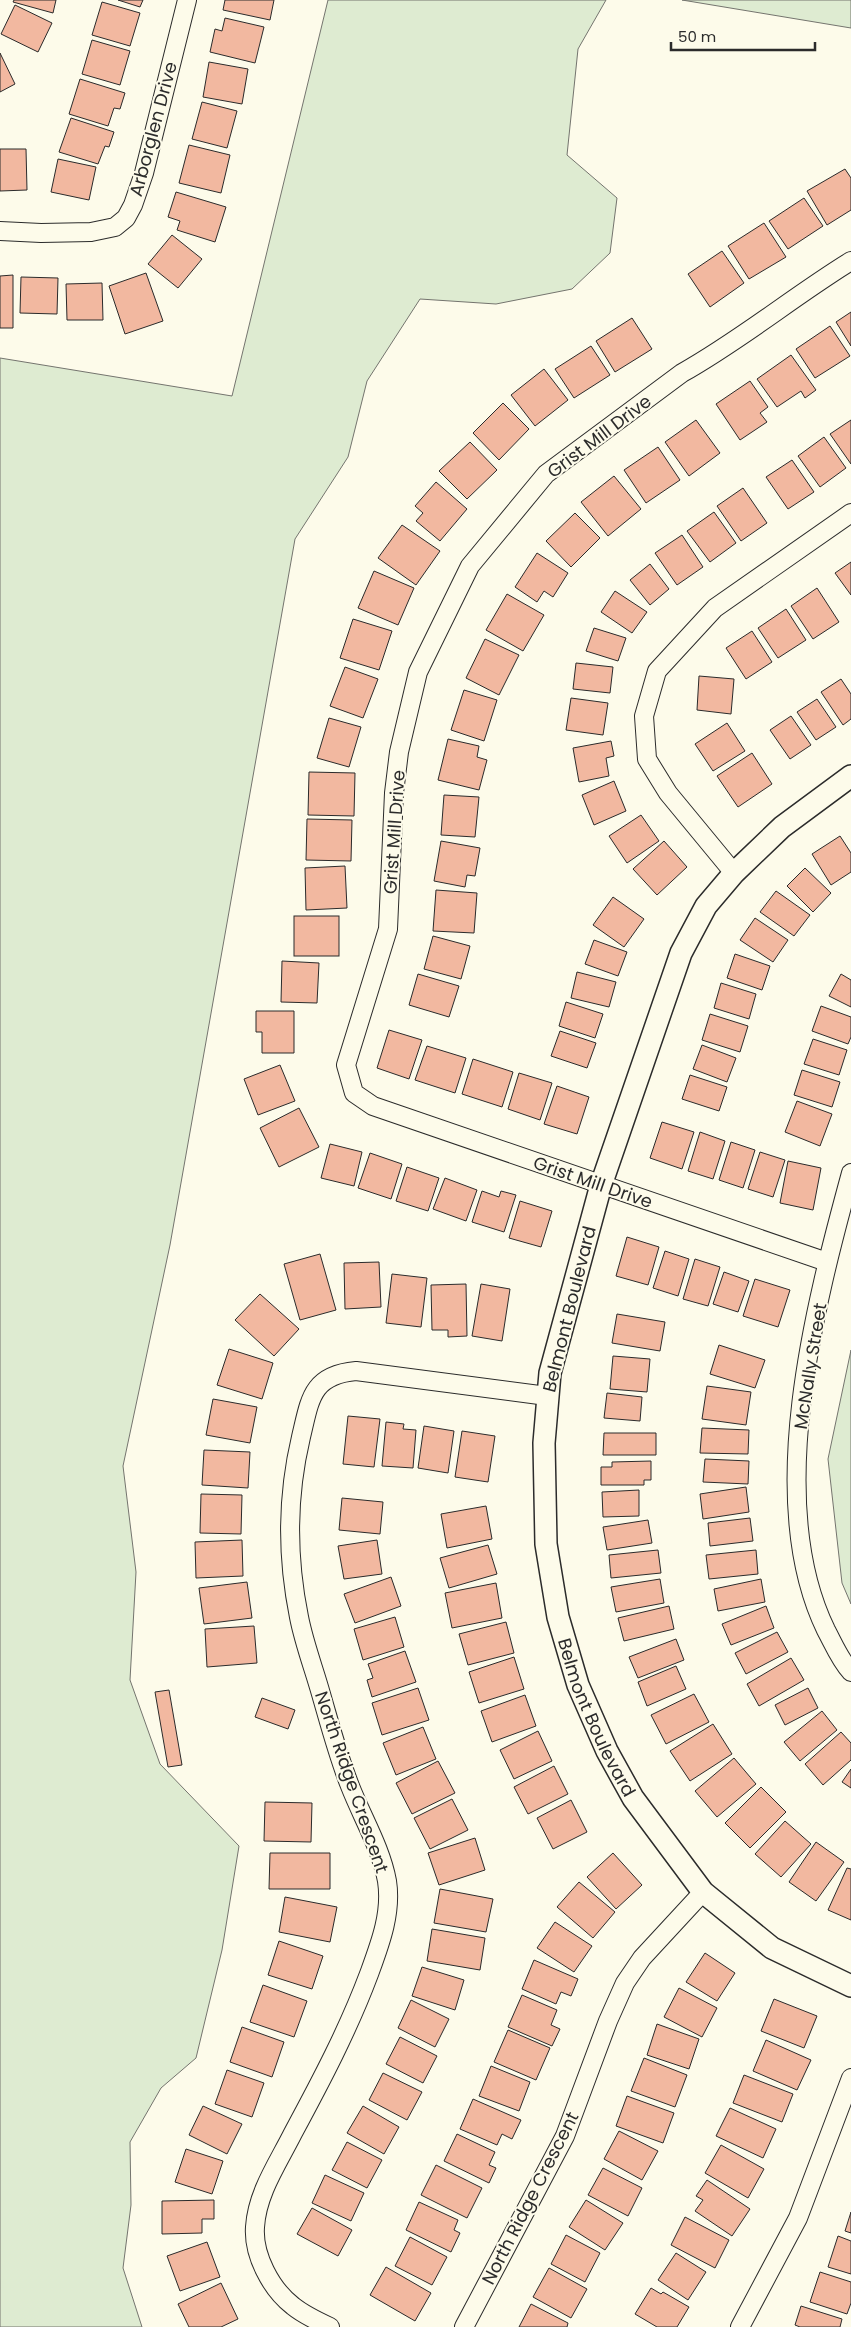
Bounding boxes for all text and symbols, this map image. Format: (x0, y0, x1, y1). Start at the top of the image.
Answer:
scale bar (671, 20, 815, 52)
text: 50 m (678, 26, 716, 47)
street label: Arborglen Drive (123, 59, 183, 199)
street label: Grist Mill Drive (542, 389, 656, 483)
street label: Grist Mill Drive (377, 769, 411, 895)
street label: Grist Mill Drive (530, 1150, 656, 1214)
street label: Belmont Boulevard (536, 1223, 602, 1395)
street label: McNally Street (788, 1301, 832, 1431)
street label: Belmont Boulevard (552, 1635, 642, 1801)
street label: North Ridge Crescent (309, 1688, 395, 1876)
street label: North Ridge Crescent (476, 2107, 584, 2289)

